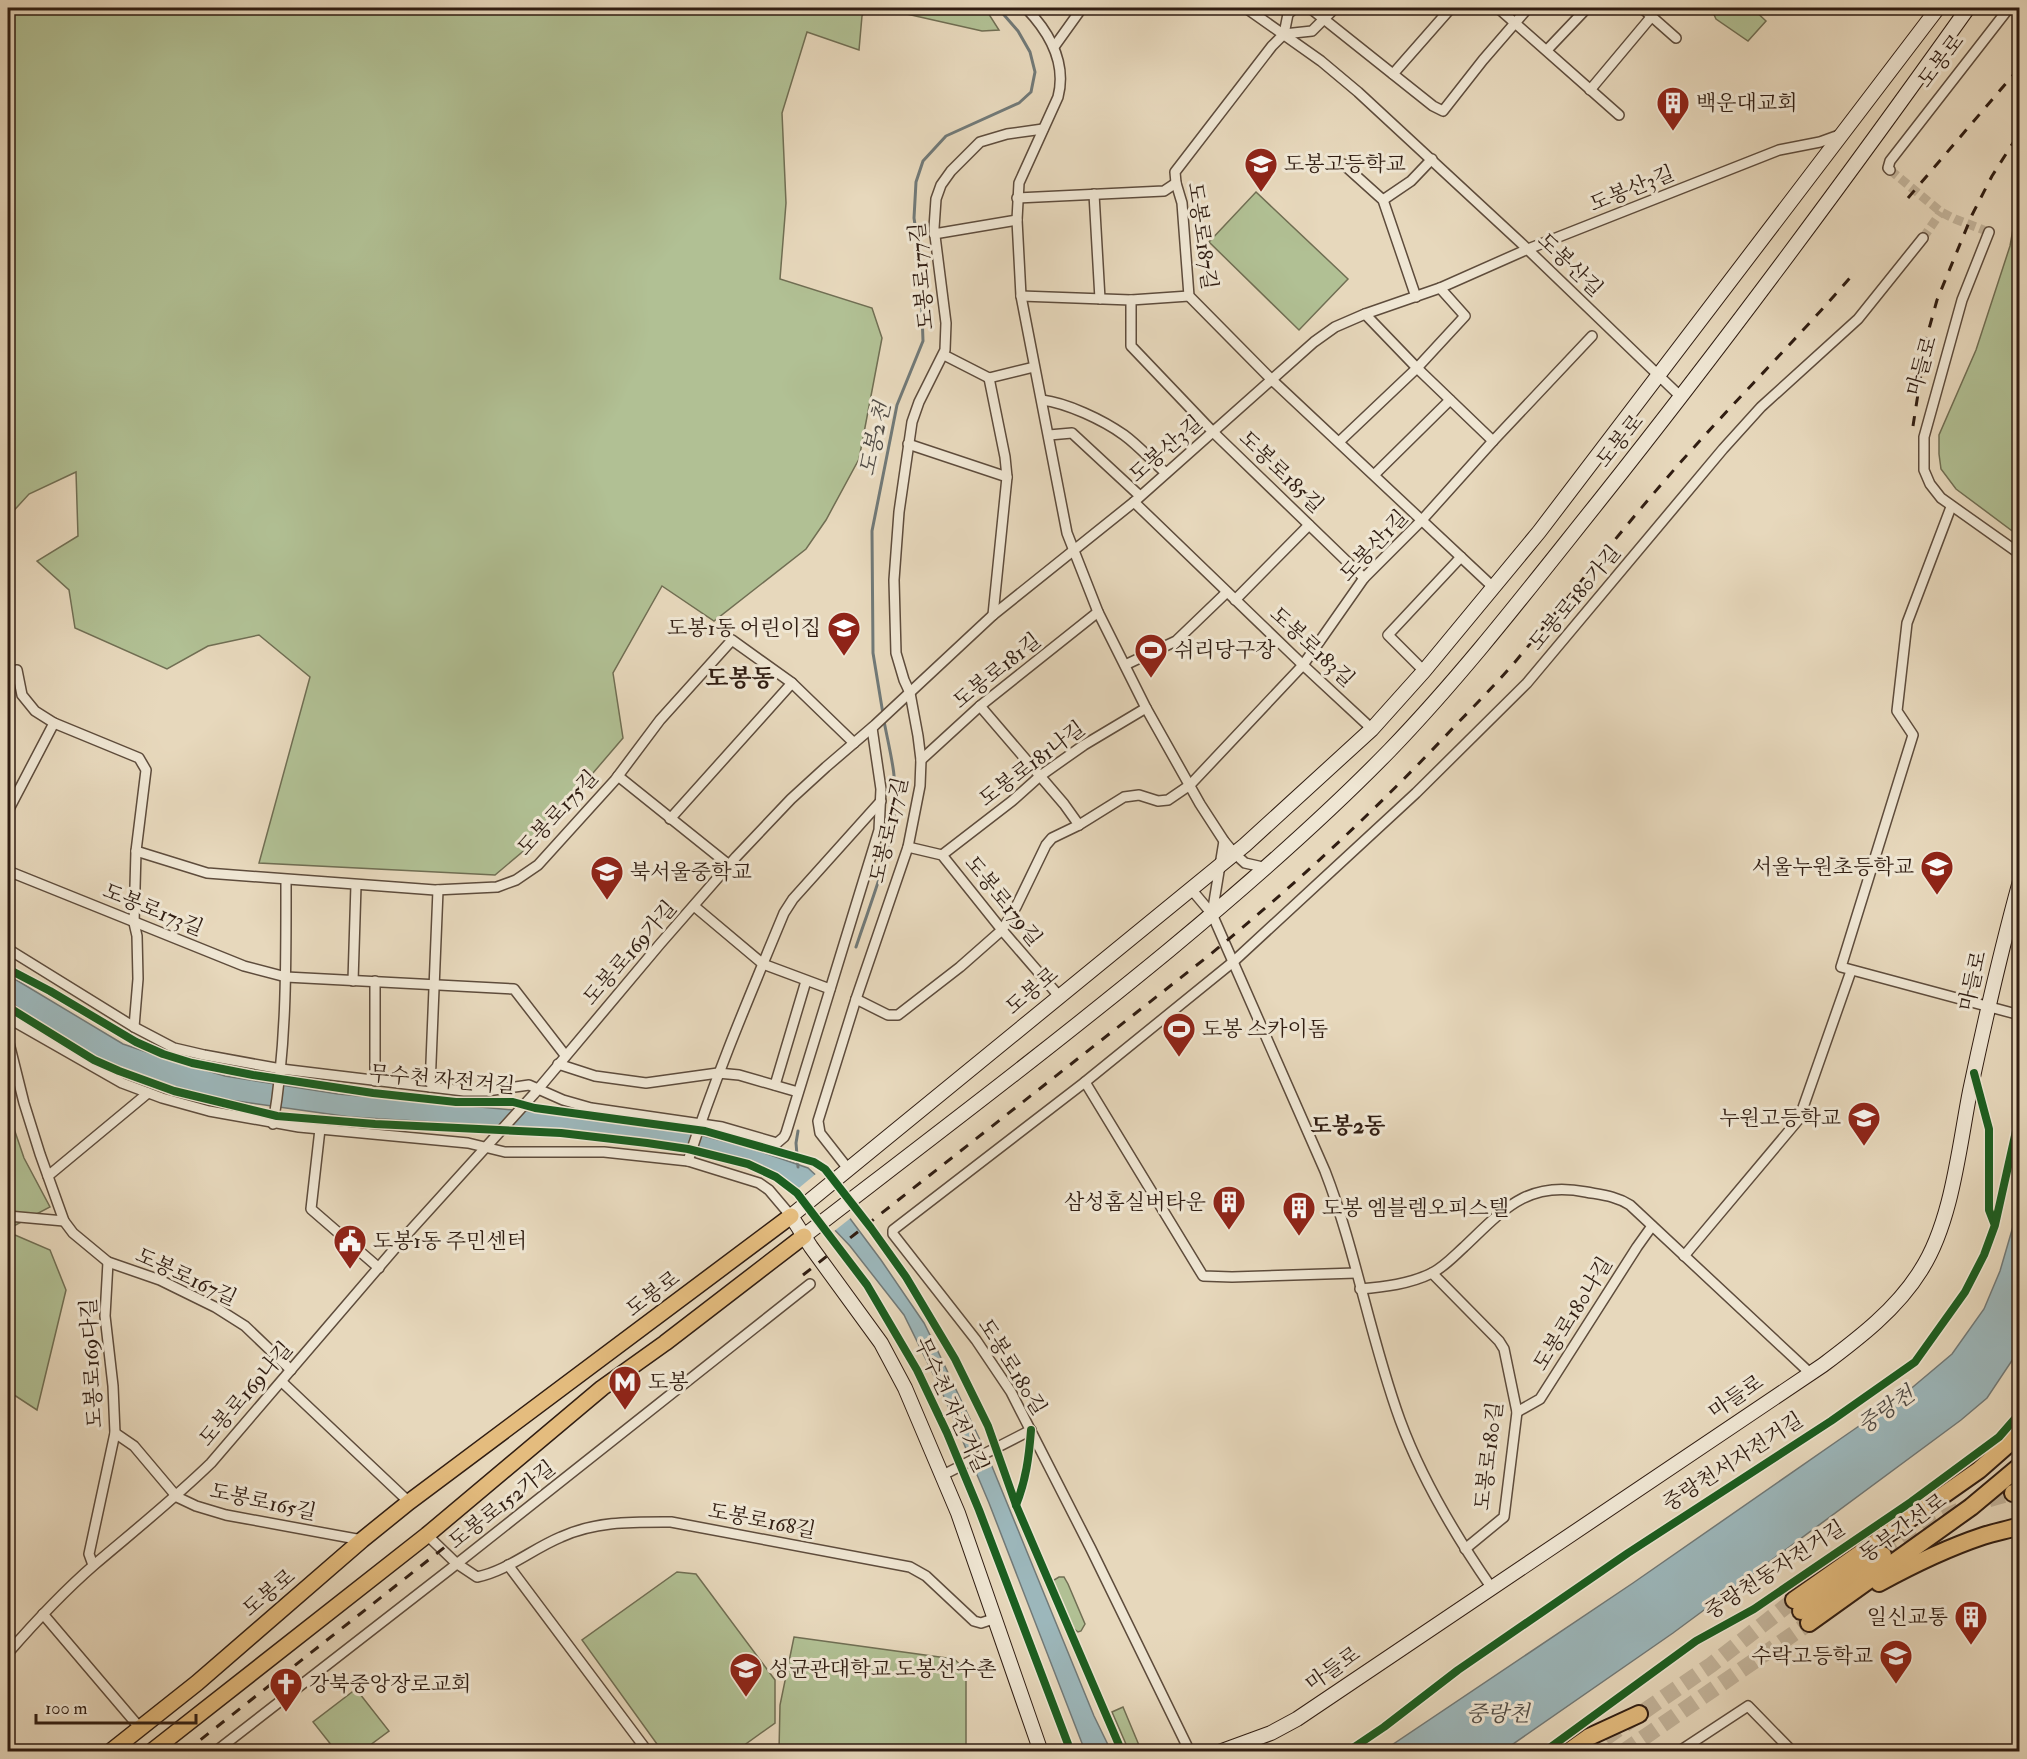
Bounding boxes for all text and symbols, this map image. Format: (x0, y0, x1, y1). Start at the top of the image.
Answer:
street label: 도봉로 (1912, 29, 1970, 93)
building icon: 백운대교회 (1655, 85, 1691, 132)
place label: 백운대교회 (1696, 90, 1797, 117)
school or university icon: 도봉고등학교 (1243, 146, 1279, 193)
place label: 도봉고등학교 (1284, 151, 1406, 178)
street label: 도봉산3길 (1586, 160, 1678, 218)
street label: 도봉로187길 (1181, 181, 1223, 291)
street label: 도봉로177길 (904, 221, 940, 331)
street label: 도봉산길 (1531, 227, 1609, 303)
street label: 마들로 (1901, 333, 1943, 399)
water label: 도봉2천 (853, 398, 897, 479)
street label: 도봉로 (1590, 409, 1650, 473)
street label: 도봉산3길 (1123, 410, 1209, 488)
street label: 도봉로185길 (1233, 425, 1329, 519)
street label: 도봉산1길 (1334, 504, 1414, 588)
street label: 도봉로180가길 (1523, 540, 1627, 656)
street label: 도봉로183길 (1264, 601, 1360, 693)
school or university icon: 도봉1동 어린이집 (826, 610, 862, 657)
place label: 도봉1동 어린이집 (667, 615, 821, 642)
street label: 도봉로181길 (947, 627, 1047, 715)
sports icon: 쉬리당구장 (1133, 632, 1169, 679)
place label: 쉬리당구장 (1174, 637, 1276, 664)
district label: 도봉동 (705, 663, 775, 694)
street label: 도봉로181나길 (973, 715, 1091, 813)
street label: 도봉로175길 (511, 764, 605, 862)
street label: 도봉로177길 (864, 774, 914, 886)
school or university icon: 서울누원초등학교 (1919, 849, 1955, 896)
street label: 도봉로179길 (958, 850, 1048, 952)
school or university icon: 북서울중학교 (589, 854, 625, 901)
place label: 서울누원초등학교 (1752, 854, 1914, 881)
place label: 북서울중학교 (630, 859, 752, 886)
street label: 도봉로173길 (99, 878, 207, 942)
street label: 도봉로169가길 (577, 895, 683, 1011)
street label: 마들로 (1953, 948, 1993, 1014)
street label: 도봉로 (1000, 961, 1064, 1021)
sports icon: 도봉 스카이돔 (1161, 1011, 1197, 1058)
place label: 도봉 스카이돔 (1202, 1016, 1328, 1043)
street label: 무수천 자전거길 (368, 1060, 516, 1100)
school or university icon: 누원고등학교 (1846, 1100, 1882, 1147)
place label: 누원고등학교 (1719, 1105, 1841, 1132)
district label: 도봉2동 (1311, 1112, 1385, 1140)
building icon: 삼성홈실버타운 (1211, 1184, 1247, 1231)
place label: 삼성홈실버타운 (1064, 1189, 1206, 1216)
building icon: 도봉 엠블렘오피스텔 (1281, 1190, 1317, 1237)
place label: 도봉 엠블렘오피스텔 (1322, 1195, 1509, 1222)
public building icon: 도봉1동 주민센터 (332, 1223, 368, 1270)
place label: 도봉1동 주민센터 (373, 1228, 527, 1255)
street label: 도봉로167길 (131, 1242, 241, 1312)
street label: 도봉로180나길 (1527, 1252, 1619, 1376)
street label: 도봉로 (621, 1265, 685, 1323)
street label: 도봉로169다길 (75, 1297, 109, 1429)
street label: 도봉로180길 (972, 1314, 1052, 1420)
street label: 무수천 자전거길 (908, 1333, 994, 1477)
street label: 도봉로169나길 (193, 1336, 299, 1452)
metro station icon: 도봉 (607, 1364, 643, 1411)
place label: 도봉 (648, 1369, 689, 1396)
street label: 마들로 (1703, 1369, 1769, 1425)
water label: 중랑천 (1852, 1379, 1922, 1440)
street label: 도봉로180길 (1469, 1400, 1509, 1512)
street label: 중랑천서자전거길 (1658, 1406, 1808, 1518)
street label: 도봉로152가길 (443, 1455, 561, 1555)
street label: 도봉로165길 (207, 1478, 319, 1526)
street label: 동부간선로 (1854, 1487, 1952, 1569)
street label: 도봉로168길 (706, 1497, 818, 1545)
street label: 중랑천동자전거길 (1700, 1514, 1850, 1626)
street label: 도봉로 (237, 1563, 301, 1623)
building icon: 일신교통 (1953, 1599, 1989, 1646)
place label: 일신교통 (1867, 1604, 1948, 1631)
school or university icon: 수락고등학교 (1878, 1638, 1914, 1685)
street label: 마들로 (1300, 1640, 1366, 1698)
place label: 수락고등학교 (1751, 1643, 1873, 1670)
school or university icon: 성균관대학교 도봉선수촌 (728, 1651, 764, 1698)
place label: 성균관대학교 도봉선수촌 (769, 1656, 997, 1683)
church icon: 강북중앙장로교회 (268, 1666, 304, 1713)
place label: 강북중앙장로교회 (309, 1671, 471, 1698)
scale bar (36, 1687, 196, 1725)
text: 100 m (45, 1697, 88, 1720)
water label: 중랑천 (1466, 1700, 1532, 1728)

